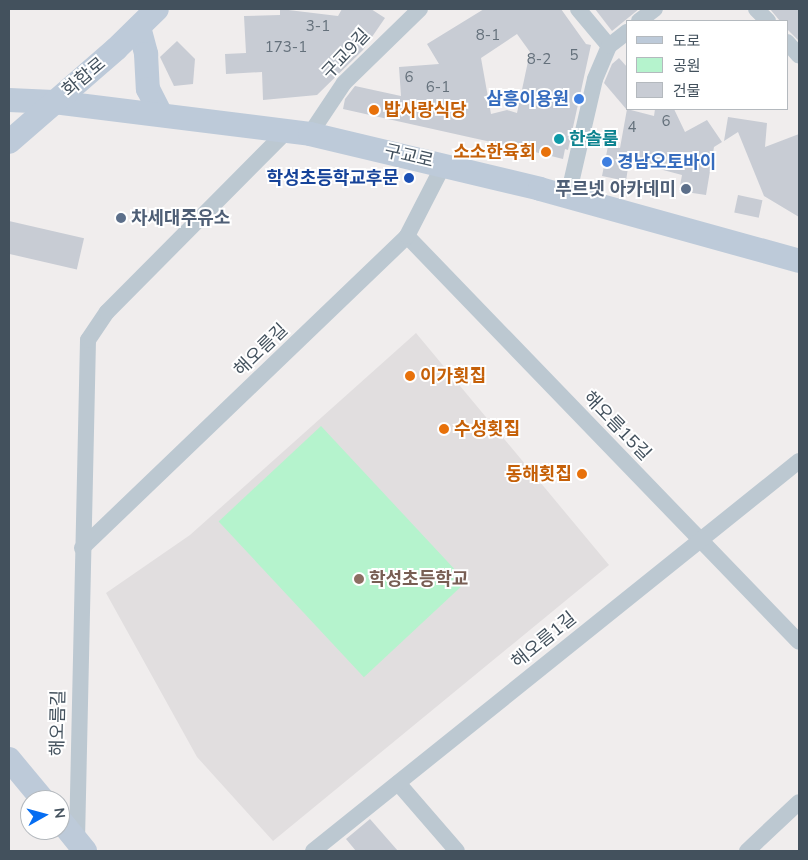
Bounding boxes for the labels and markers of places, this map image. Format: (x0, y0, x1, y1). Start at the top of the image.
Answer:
place label: 삼흥이용원 (486, 88, 569, 110)
marker: 삼흥이용원 (573, 93, 585, 105)
place label: 밥사랑식당 (384, 99, 467, 121)
marker: 밥사랑식당 (368, 104, 380, 116)
place label: 한솔룸 (569, 128, 619, 150)
marker: 한솔룸 (553, 133, 565, 145)
place label: 소소한육회 (453, 141, 536, 163)
marker: 소소한육회 (540, 146, 552, 158)
place label: 경남오토바이 (617, 151, 716, 173)
marker: 경남오토바이 (601, 156, 613, 168)
place label: 학성초등학교후문 (267, 167, 399, 189)
marker: 학성초등학교후문 (403, 172, 415, 184)
place label: 푸르넷 아카데미 (555, 178, 676, 200)
marker: 푸르넷 아카데미 (680, 183, 692, 195)
place label: 차세대주유소 (131, 207, 230, 229)
marker: 차세대주유소 (115, 212, 127, 224)
place label: 이가횟집 (420, 365, 486, 387)
marker: 이가횟집 (404, 370, 416, 382)
place label: 수성횟집 (454, 418, 520, 440)
marker: 수성횟집 (438, 423, 450, 435)
place label: 동해횟집 (506, 463, 572, 485)
marker: 동해횟집 (576, 468, 588, 480)
place label: 학성초등학교 (369, 568, 468, 590)
marker: 학성초등학교 (353, 573, 365, 585)

